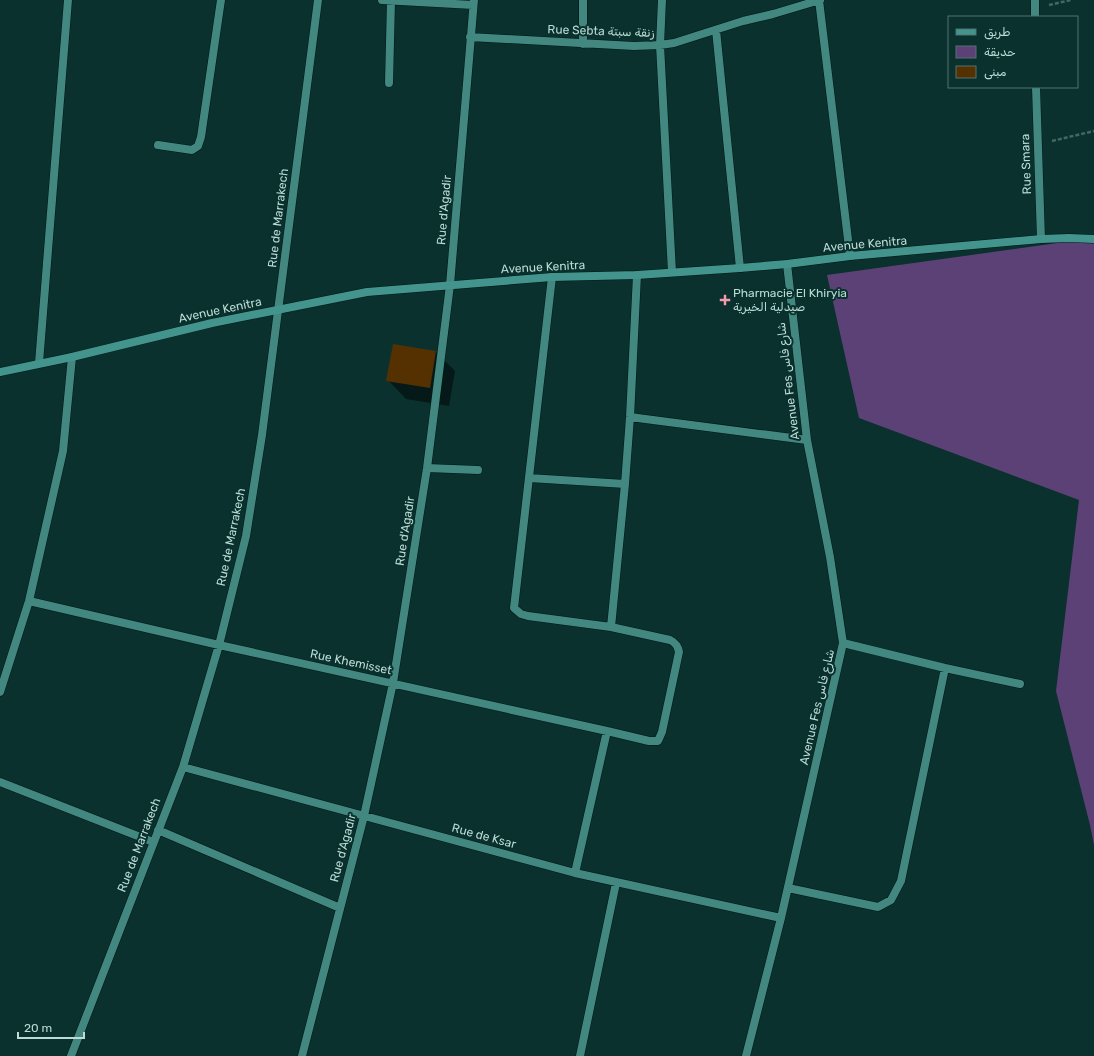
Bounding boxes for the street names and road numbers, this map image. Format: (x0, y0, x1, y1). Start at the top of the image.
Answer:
street label: Rue Sebta زنقة سبتة (547, 22, 655, 41)
street label: Rue Smara (1018, 133, 1034, 195)
street label: Rue de Marrakech (265, 168, 291, 268)
street label: Rue d'Agadir (434, 174, 454, 246)
street label: Avenue Kenitra (822, 233, 908, 255)
street label: Avenue Kenitra (500, 258, 586, 276)
street label: Avenue Kenitra (177, 294, 263, 326)
street label: Avenue Fes شارع فاس (774, 321, 804, 441)
street label: Rue de Marrakech (214, 487, 248, 587)
street label: Rue d'Agadir (393, 495, 417, 567)
street label: Rue Khemisset (309, 647, 393, 678)
street label: Avenue Fes شارع فاس (797, 648, 839, 767)
street label: Rue de Marrakech (115, 796, 163, 894)
street label: Rue d'Agadir (327, 812, 359, 884)
street label: Rue de Ksar (450, 821, 518, 851)

